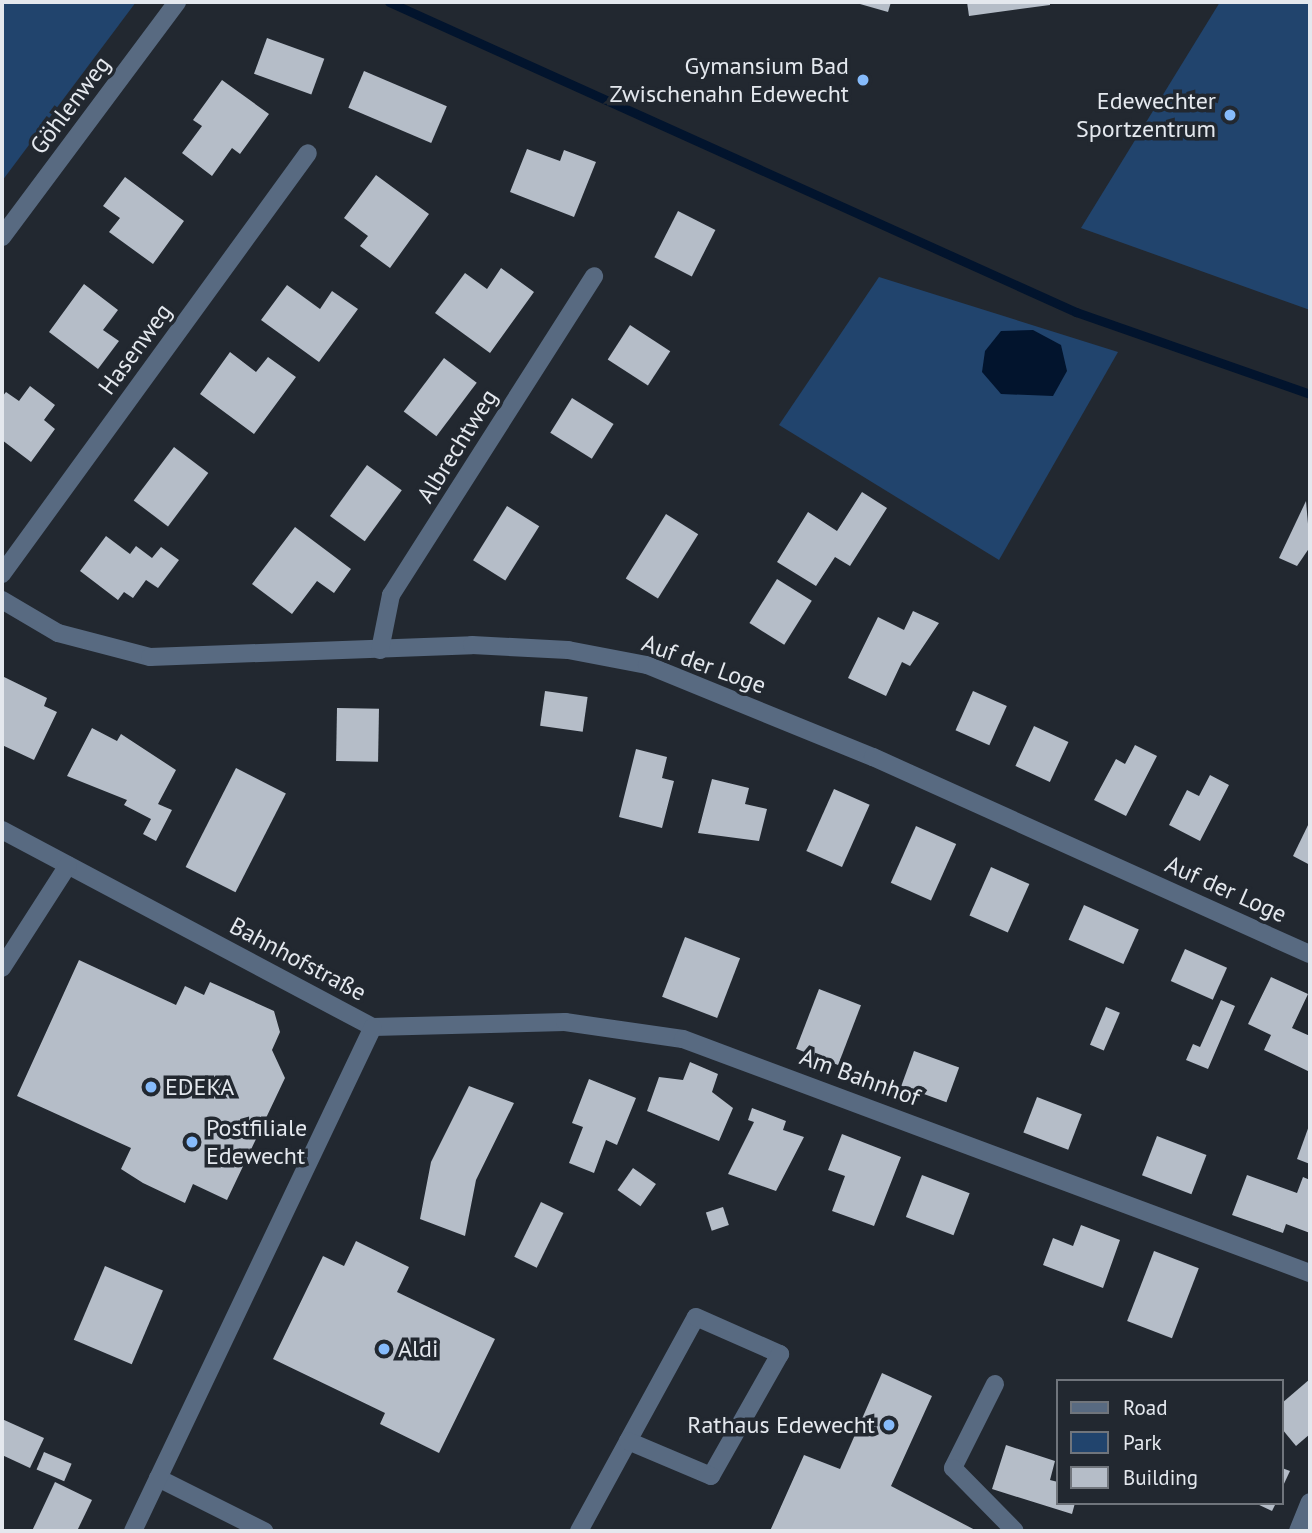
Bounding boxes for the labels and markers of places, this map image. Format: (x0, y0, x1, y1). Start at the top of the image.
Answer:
place label: Gymansium Bad Zwischenahn Edewecht (610, 52, 849, 108)
marker: Gymansium Bad Zwischenahn Edewecht (855, 72, 871, 88)
place label: Edewechter Sportzentrum (1076, 87, 1216, 143)
marker: Edewechter Sportzentrum (1222, 107, 1238, 123)
place label: EDEKA (165, 1073, 234, 1101)
marker: EDEKA (143, 1079, 159, 1095)
place label: Postfiliale Edewecht (206, 1114, 307, 1170)
marker: Postfiliale Edewecht (184, 1134, 200, 1150)
place label: Aldi (398, 1335, 438, 1363)
marker: Aldi (376, 1341, 392, 1357)
place label: Rathaus Edewecht (687, 1411, 875, 1439)
marker: Rathaus Edewecht (881, 1417, 897, 1433)

